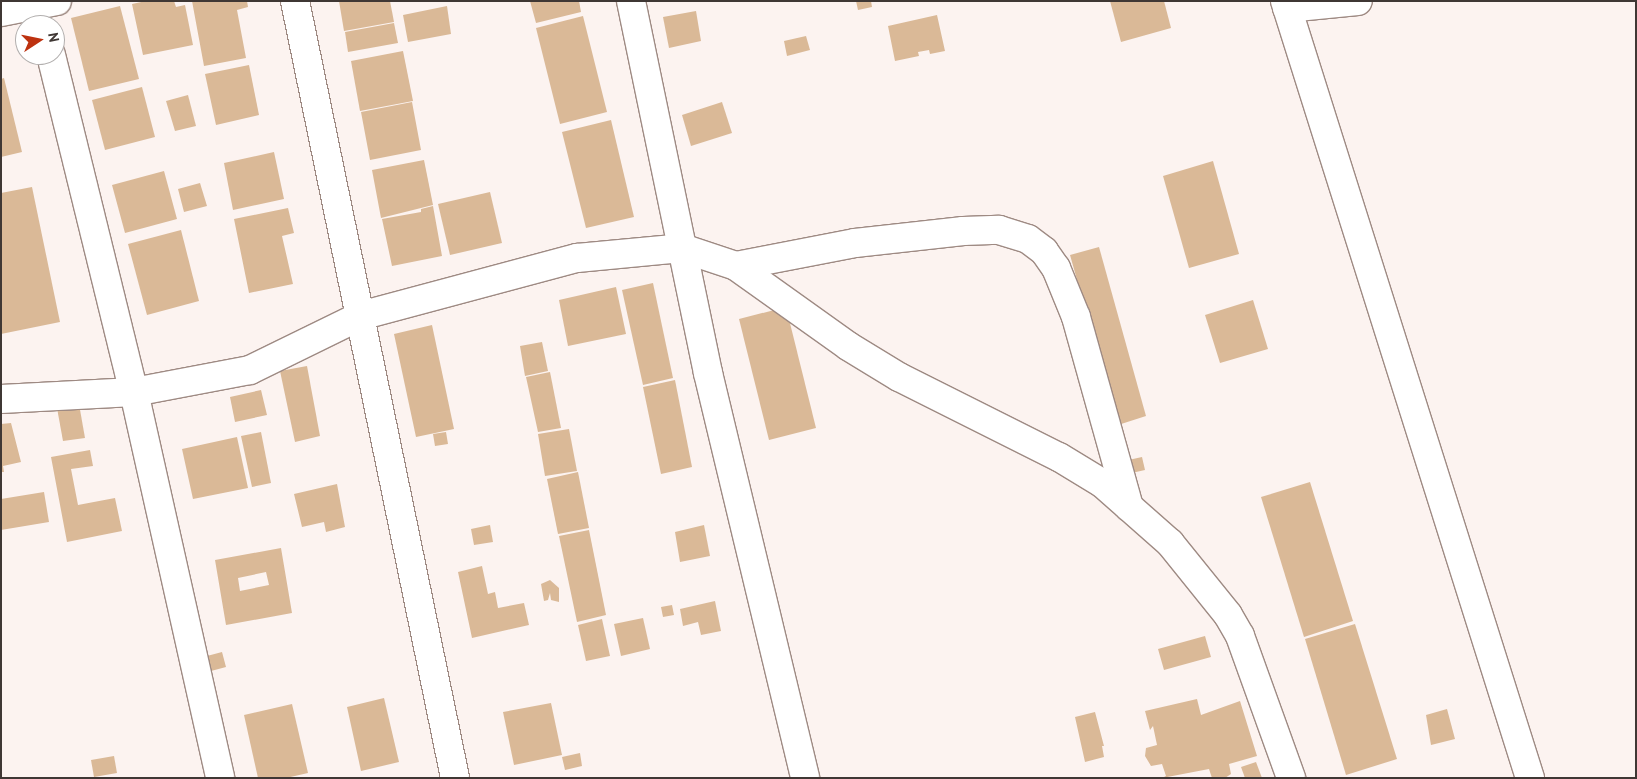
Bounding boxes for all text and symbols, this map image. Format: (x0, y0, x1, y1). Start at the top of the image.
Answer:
north arrow (15, 15, 65, 65)
text: N (44, 31, 63, 44)

